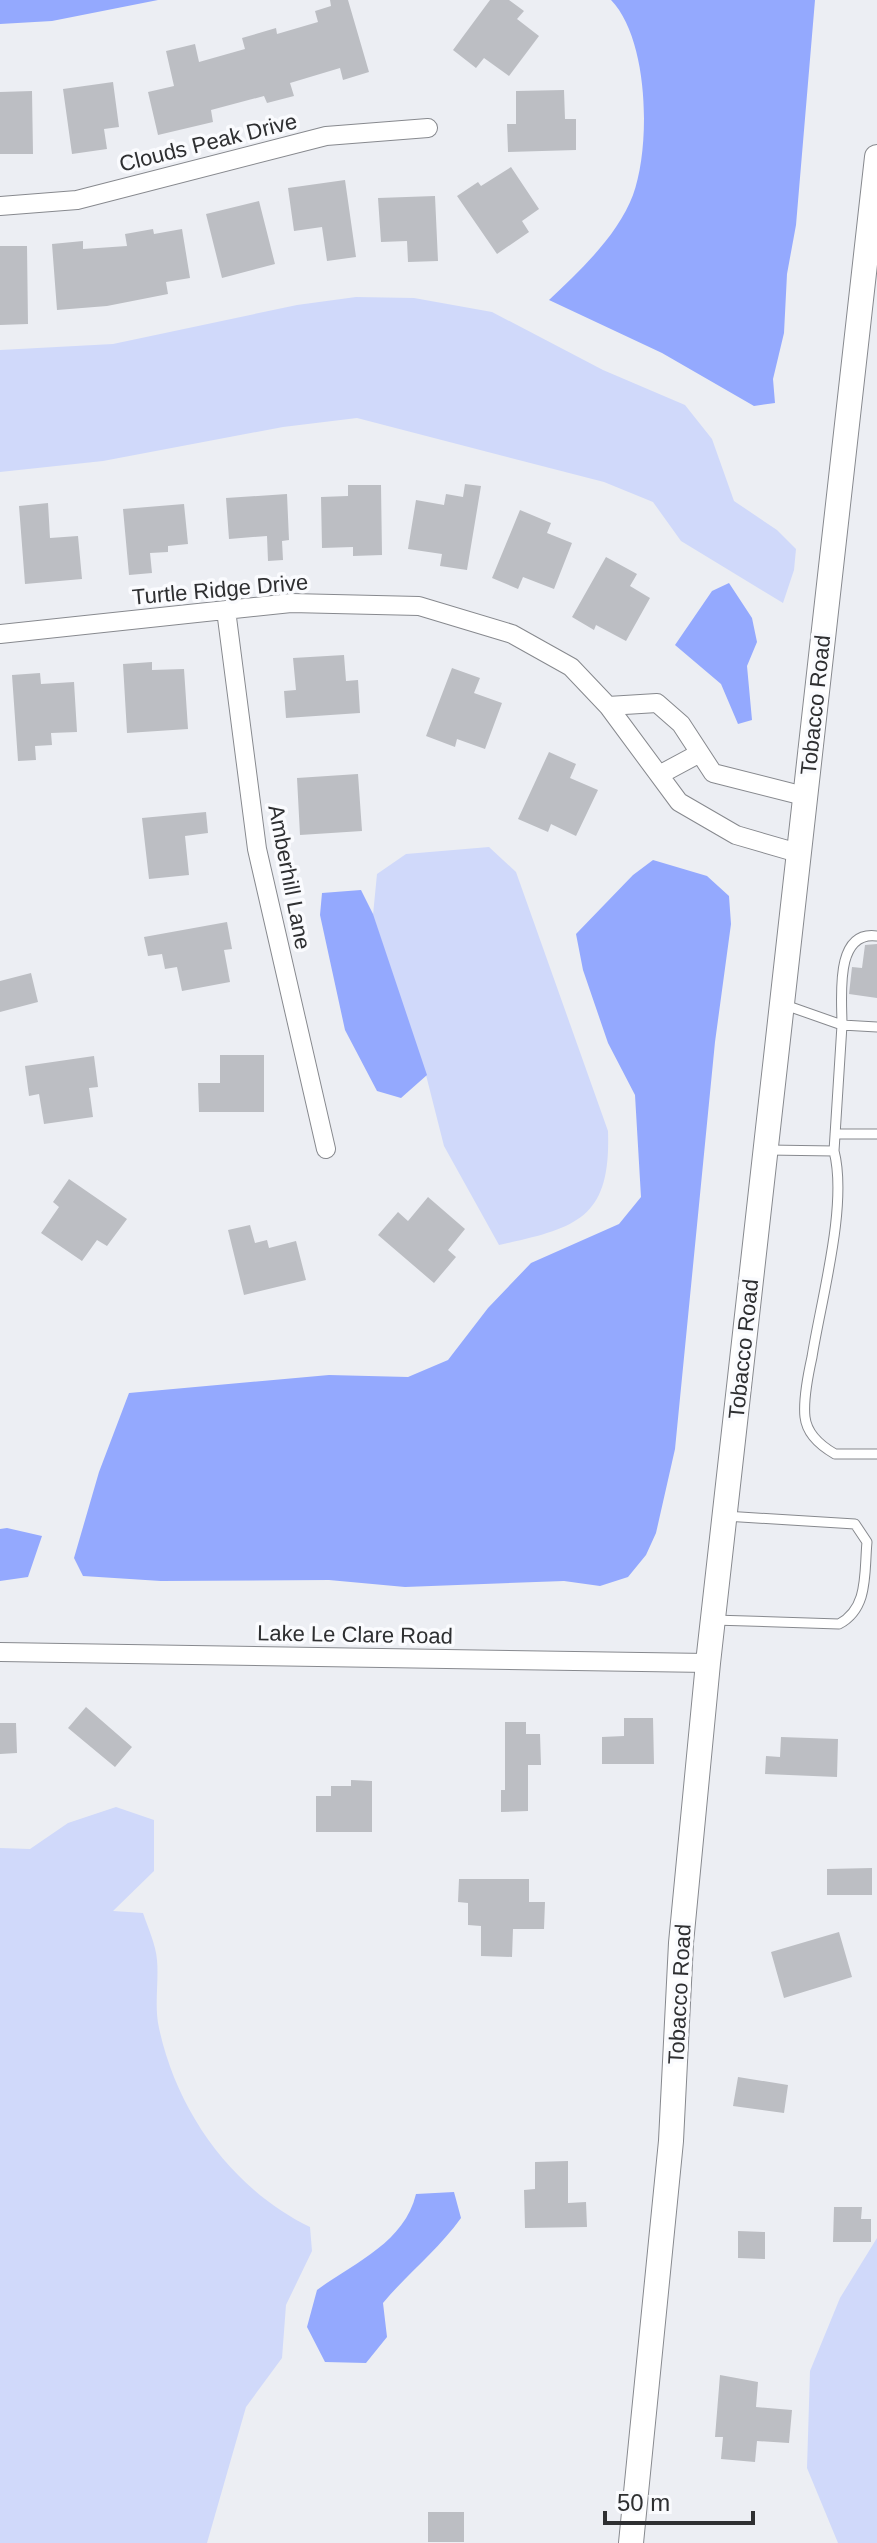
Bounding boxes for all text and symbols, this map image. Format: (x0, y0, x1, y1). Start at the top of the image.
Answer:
street label: Clouds Peak Drive (117, 108, 300, 177)
street label: Turtle Ridge Drive (131, 569, 309, 610)
street label: Tobacco Road (796, 634, 835, 776)
street label: Amberhill Lane (263, 803, 316, 952)
street label: Tobacco Road (724, 1278, 763, 1420)
street label: Lake Le Clare Road (257, 1620, 453, 1649)
street label: Tobacco Road (663, 1923, 696, 2065)
scale bar (605, 2475, 753, 2525)
text: 50 m (617, 2489, 670, 2516)

